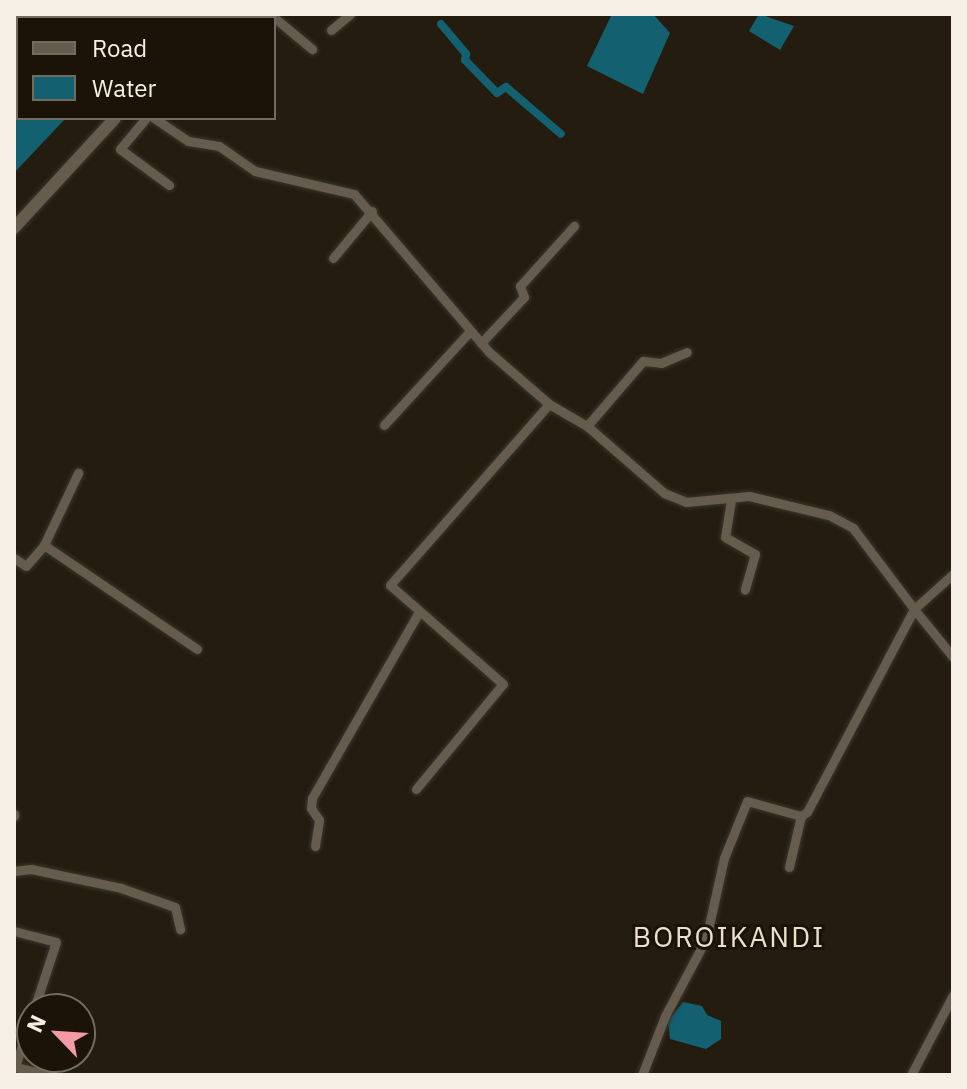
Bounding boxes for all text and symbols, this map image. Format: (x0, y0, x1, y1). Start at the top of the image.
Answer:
legend (16, 16, 276, 120)
text: Road (92, 32, 147, 64)
text: Water (92, 72, 156, 104)
district label: BOROIKANDI (633, 920, 825, 954)
north arrow (16, 993, 96, 1073)
text: N (19, 1010, 52, 1037)

